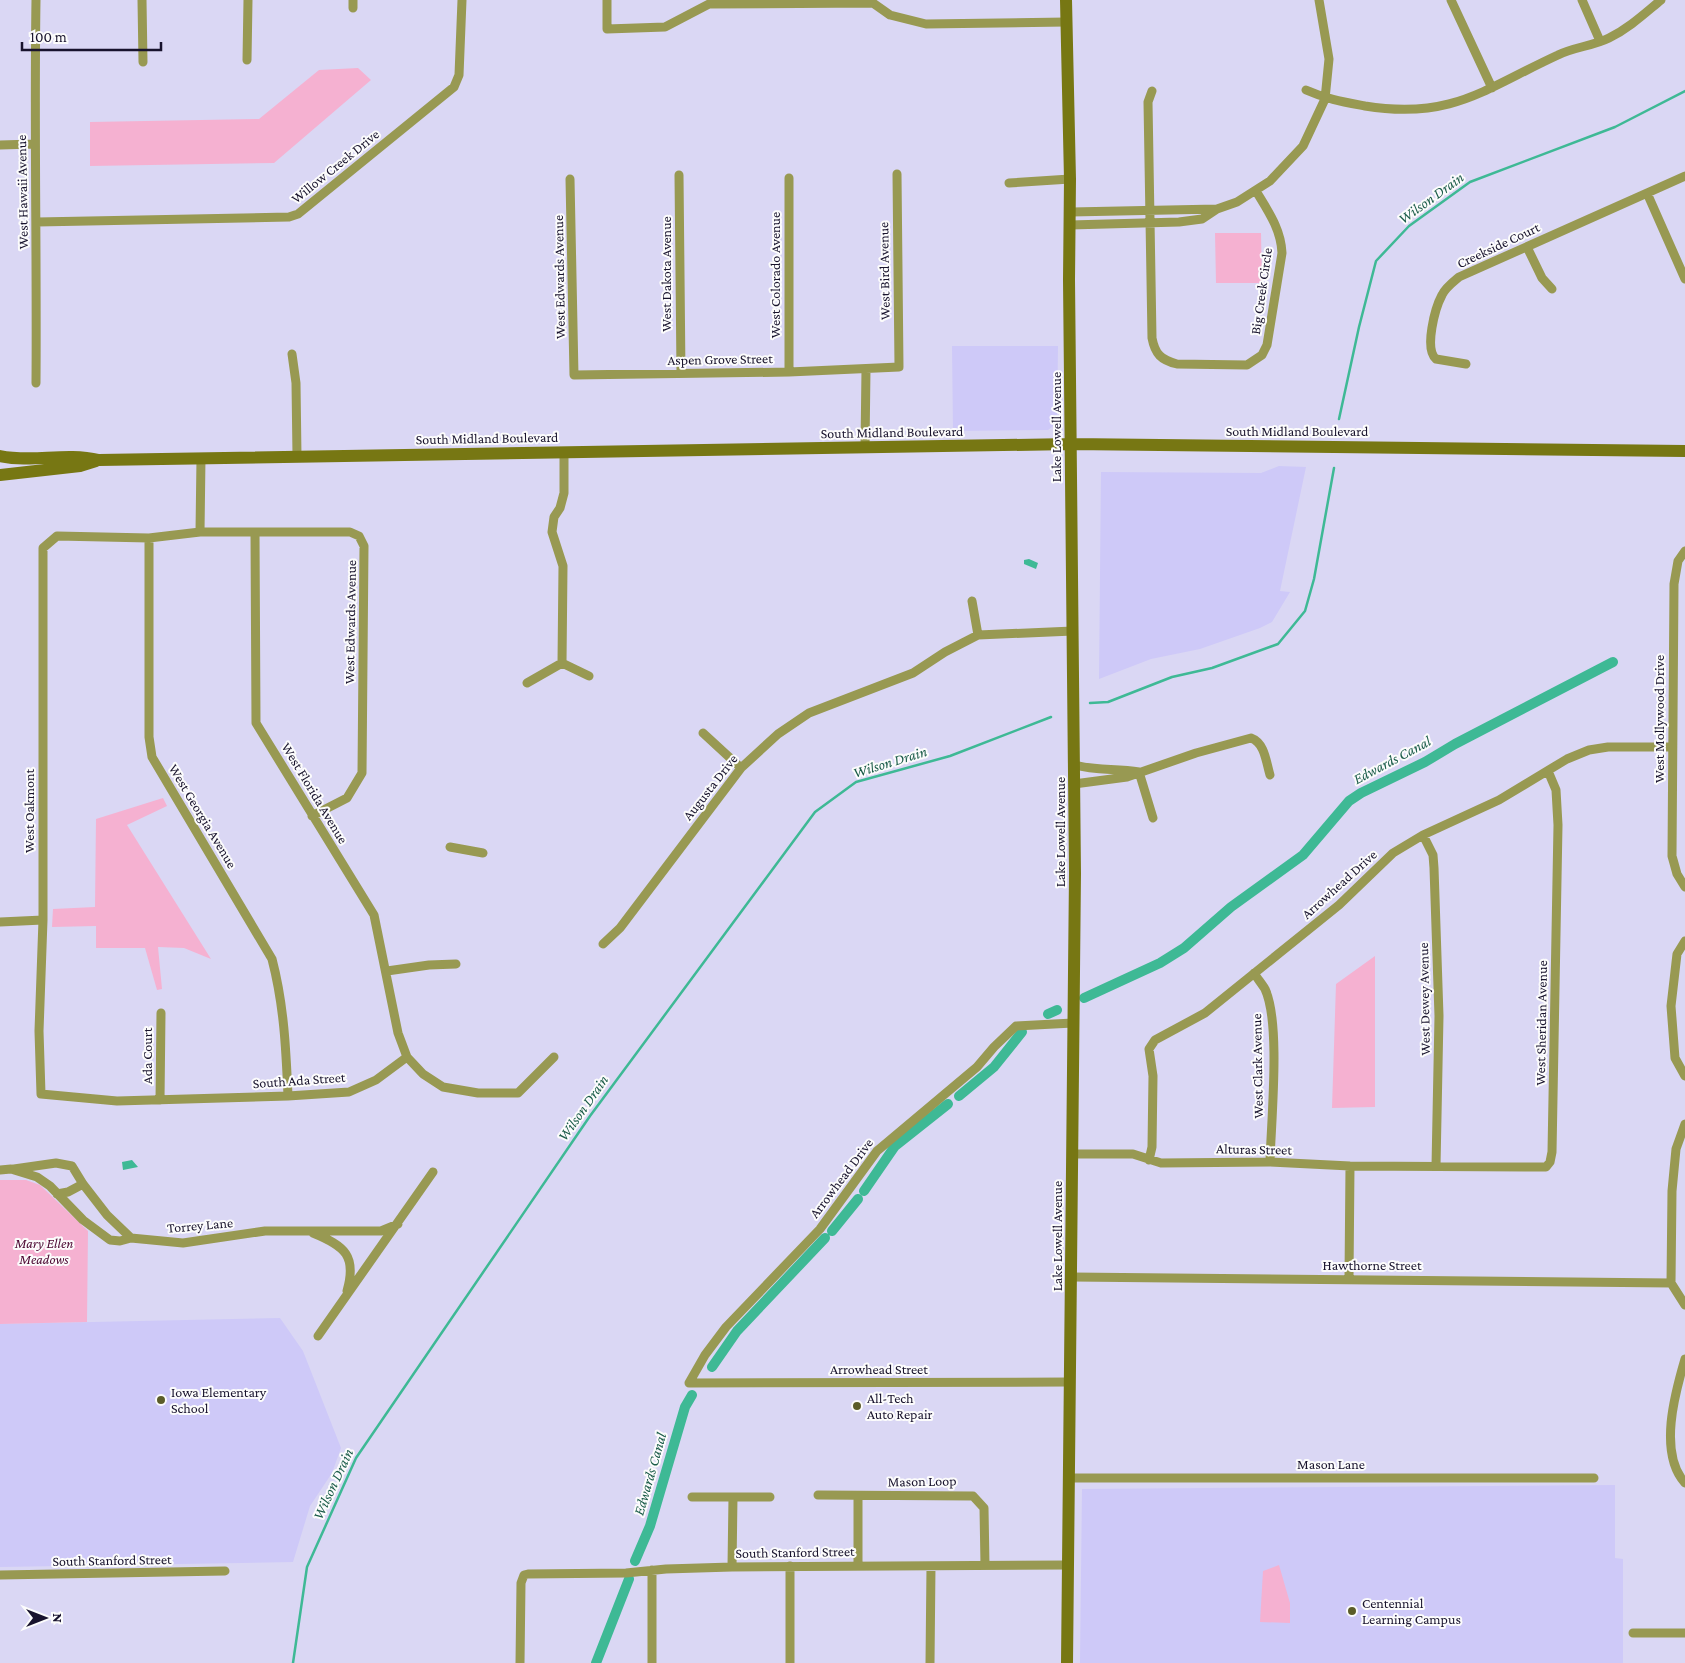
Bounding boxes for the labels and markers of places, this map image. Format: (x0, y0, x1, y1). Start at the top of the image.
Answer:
place label: Iowa Elementary School (171, 1384, 267, 1416)
place label: All-Tech Auto Repair (867, 1390, 933, 1422)
marker: Iowa Elementary School (155, 1394, 167, 1406)
marker: All-Tech Auto Repair (851, 1400, 863, 1412)
place label: Centennial Learning Campus (1362, 1595, 1461, 1627)
marker: Centennial Learning Campus (1346, 1605, 1358, 1617)

